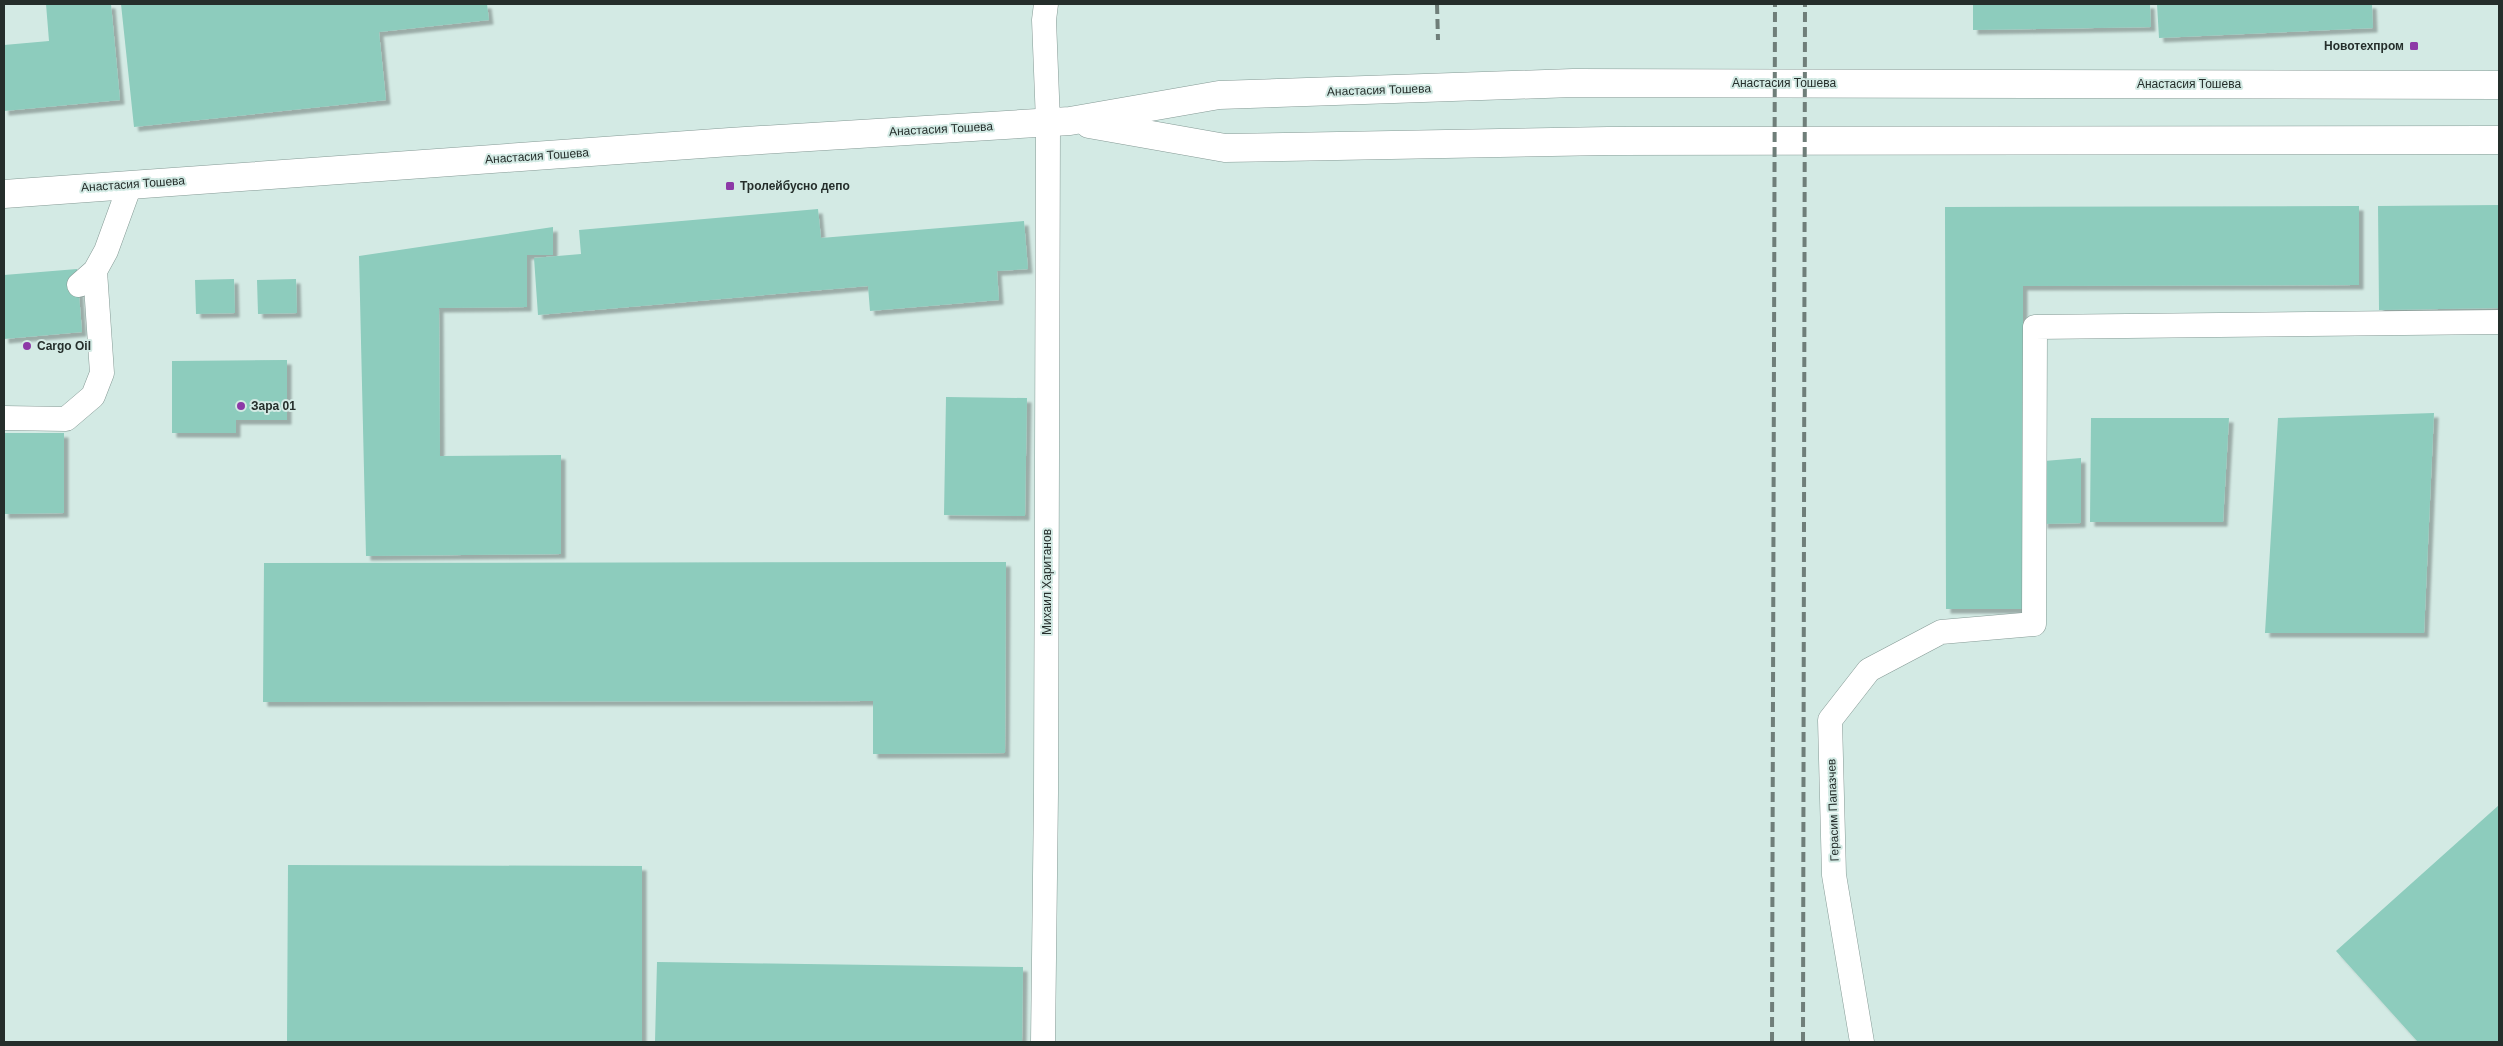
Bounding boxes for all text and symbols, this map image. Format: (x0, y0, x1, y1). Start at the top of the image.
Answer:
place label: Новотехпром (2324, 39, 2404, 53)
marker: Новотехпром (2408, 40, 2420, 52)
street label: Анастасия Тошева (1732, 76, 1836, 90)
street label: Анастасия Тошева (2137, 77, 2241, 91)
street label: Анастасия Тошева (1327, 81, 1432, 99)
street label: Анастасия Тошева (889, 119, 994, 139)
street label: Анастасия Тошева (485, 145, 590, 167)
street label: Анастасия Тошева (81, 173, 186, 195)
place label: Тролейбусно депо (740, 179, 850, 193)
marker: Тролейбусно депо (724, 180, 736, 192)
place label: Cargo Oil (37, 339, 91, 353)
marker: Cargo Oil (21, 340, 33, 352)
place label: Зара 01 (251, 399, 296, 413)
marker: Зара 01 (235, 400, 247, 412)
street label: Михаил Хаританов (1040, 529, 1054, 635)
street label: Герасим Папазчев (1824, 758, 1842, 862)

